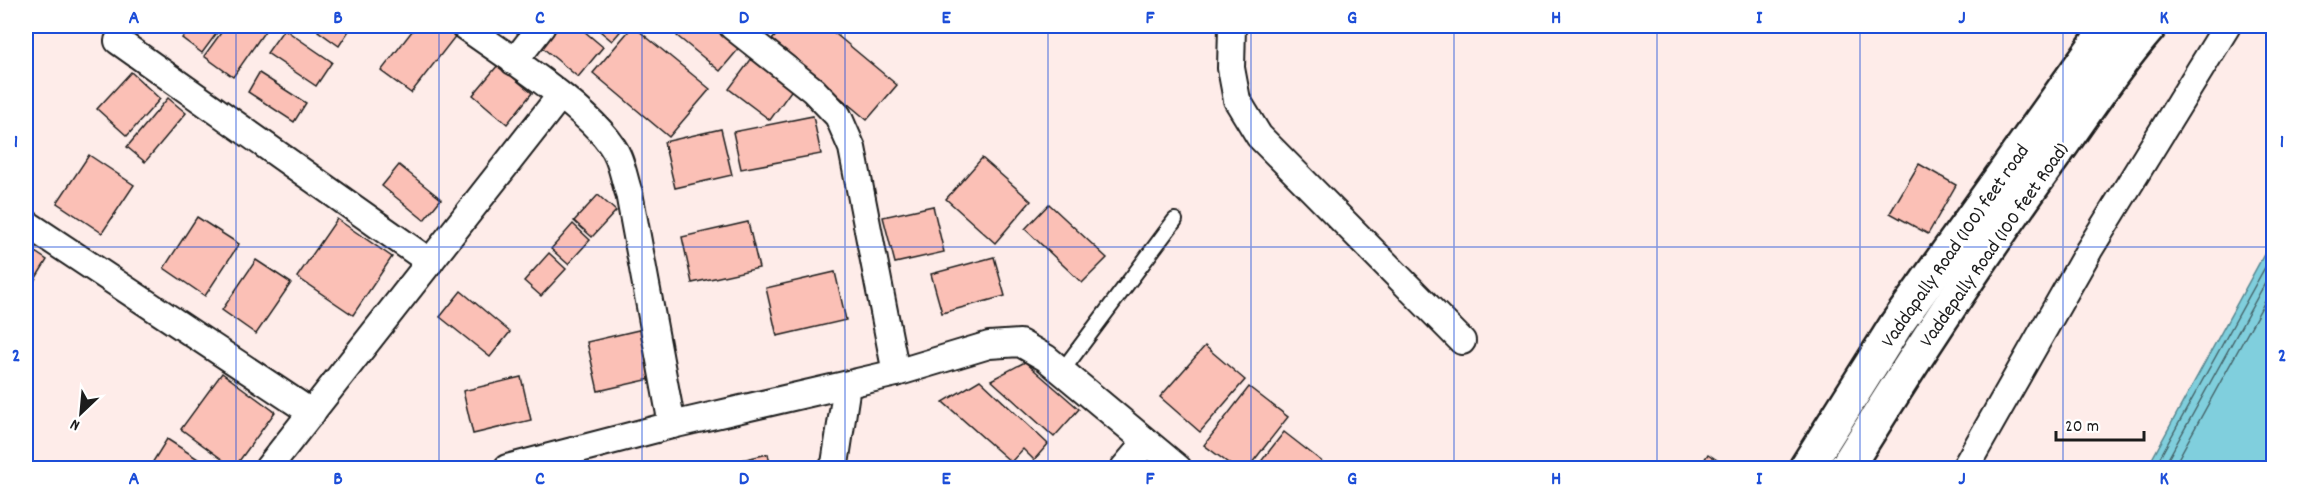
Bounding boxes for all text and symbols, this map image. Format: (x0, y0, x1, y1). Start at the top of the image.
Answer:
text: A (129, 5, 140, 33)
text: B (333, 5, 343, 33)
text: C (535, 5, 545, 33)
text: D (739, 5, 750, 33)
text: E (941, 5, 951, 33)
text: F (1146, 5, 1156, 33)
text: G (1347, 5, 1357, 33)
text: H (1551, 5, 1561, 33)
text: I (1756, 5, 1763, 33)
text: J (1958, 5, 1966, 33)
text: K (2159, 5, 2169, 33)
text: 1 (14, 129, 18, 157)
text: 1 (2280, 129, 2284, 157)
street label: Vaddepally Road (100 feet Road) (1914, 138, 2077, 354)
street label: Vaddapally Road (100) feet road (1875, 139, 2037, 354)
text: 2 (12, 343, 20, 371)
text: 2 (2278, 343, 2286, 371)
north arrow (51, 383, 111, 443)
scale bar (2056, 404, 2144, 442)
text: N (67, 412, 84, 436)
text: 20 m (2065, 415, 2099, 440)
text: A (129, 466, 140, 494)
text: B (333, 466, 343, 494)
text: C (535, 466, 545, 494)
text: D (739, 466, 750, 494)
text: E (941, 466, 951, 494)
text: F (1146, 466, 1156, 494)
text: G (1347, 466, 1357, 494)
text: H (1551, 466, 1561, 494)
text: I (1756, 466, 1763, 494)
text: J (1958, 466, 1966, 494)
text: K (2159, 466, 2169, 494)

